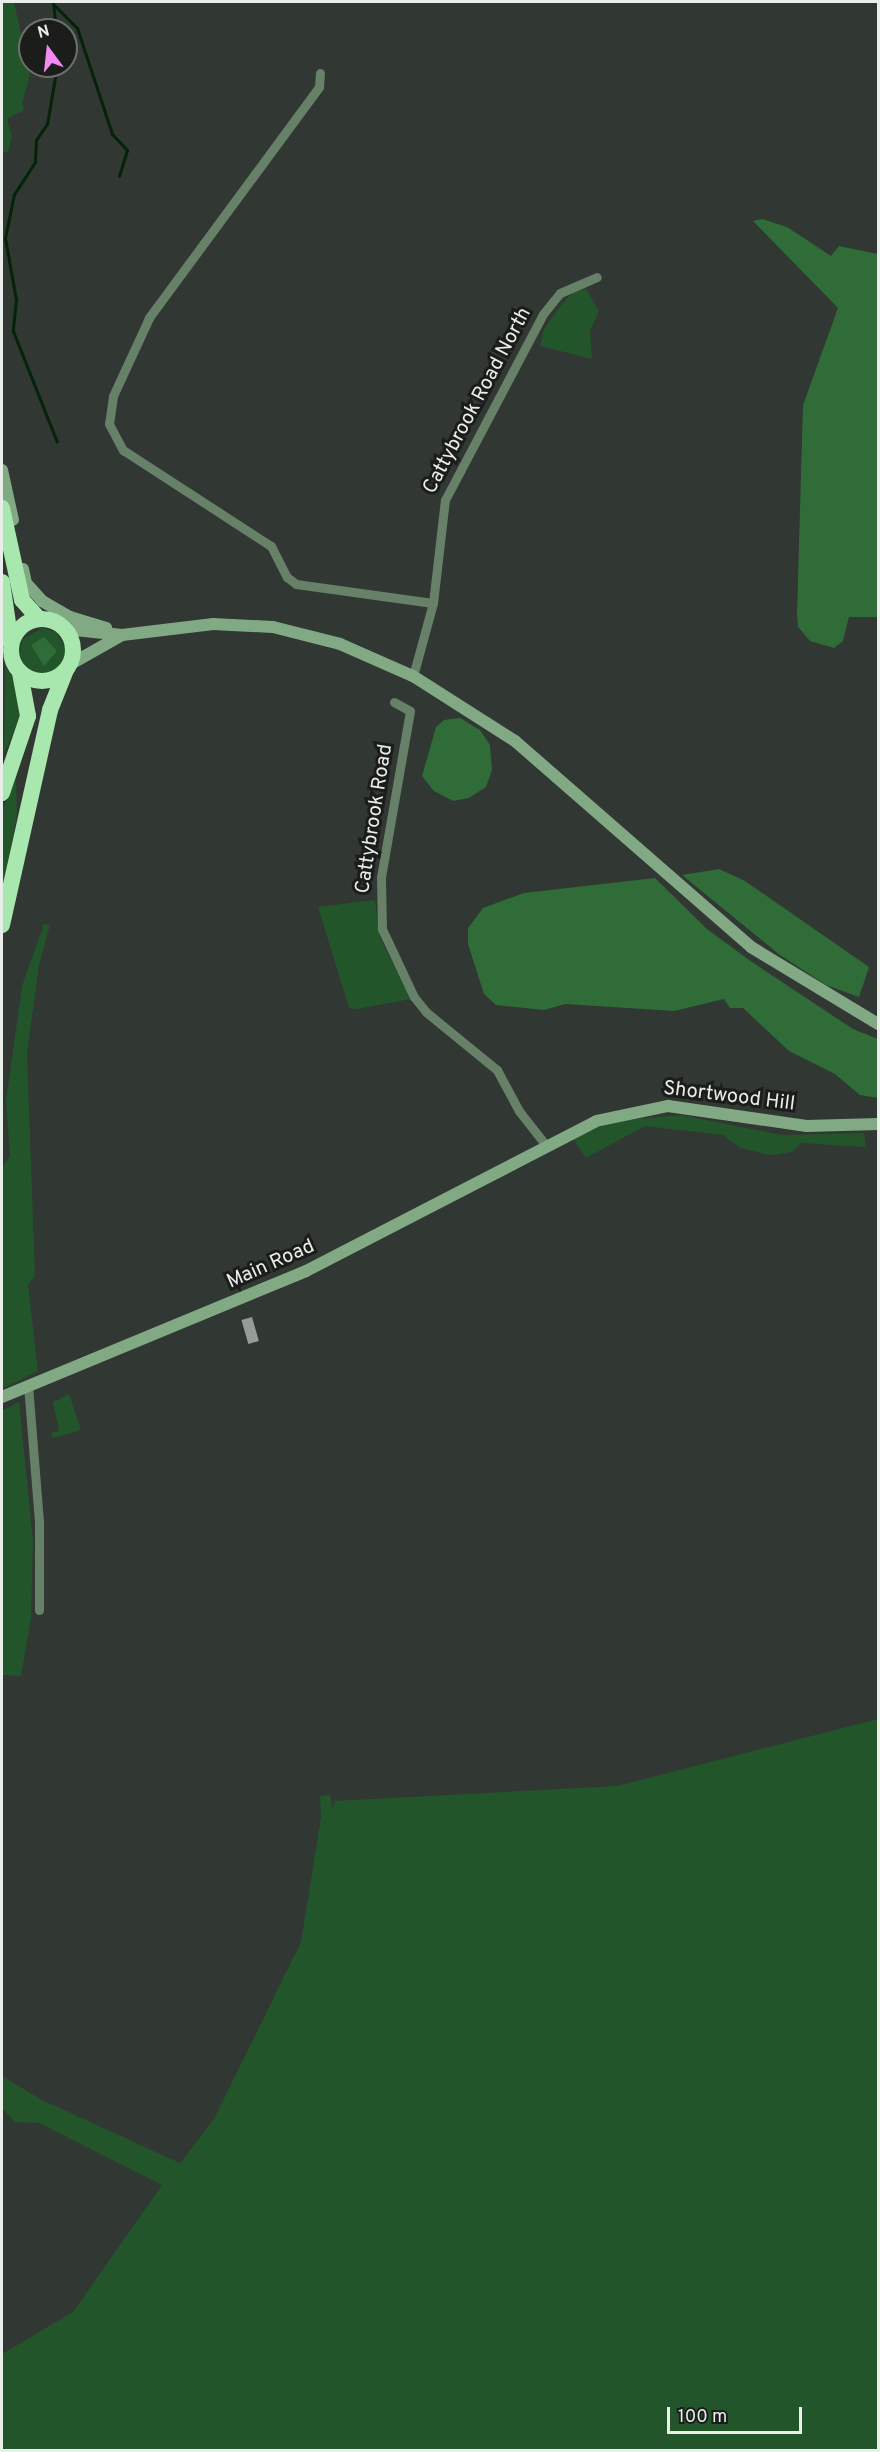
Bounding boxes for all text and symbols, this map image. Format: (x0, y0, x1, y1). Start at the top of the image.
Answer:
north arrow (18, 18, 78, 78)
text: N (36, 21, 52, 44)
street label: Cattybrook Road North (419, 304, 537, 498)
street label: Cattybrook Road (351, 743, 399, 895)
street label: Shortwood Hill (662, 1077, 796, 1117)
street label: Main Road (223, 1235, 319, 1295)
scale bar (670, 2395, 805, 2433)
text: 100 m (678, 2406, 727, 2429)

